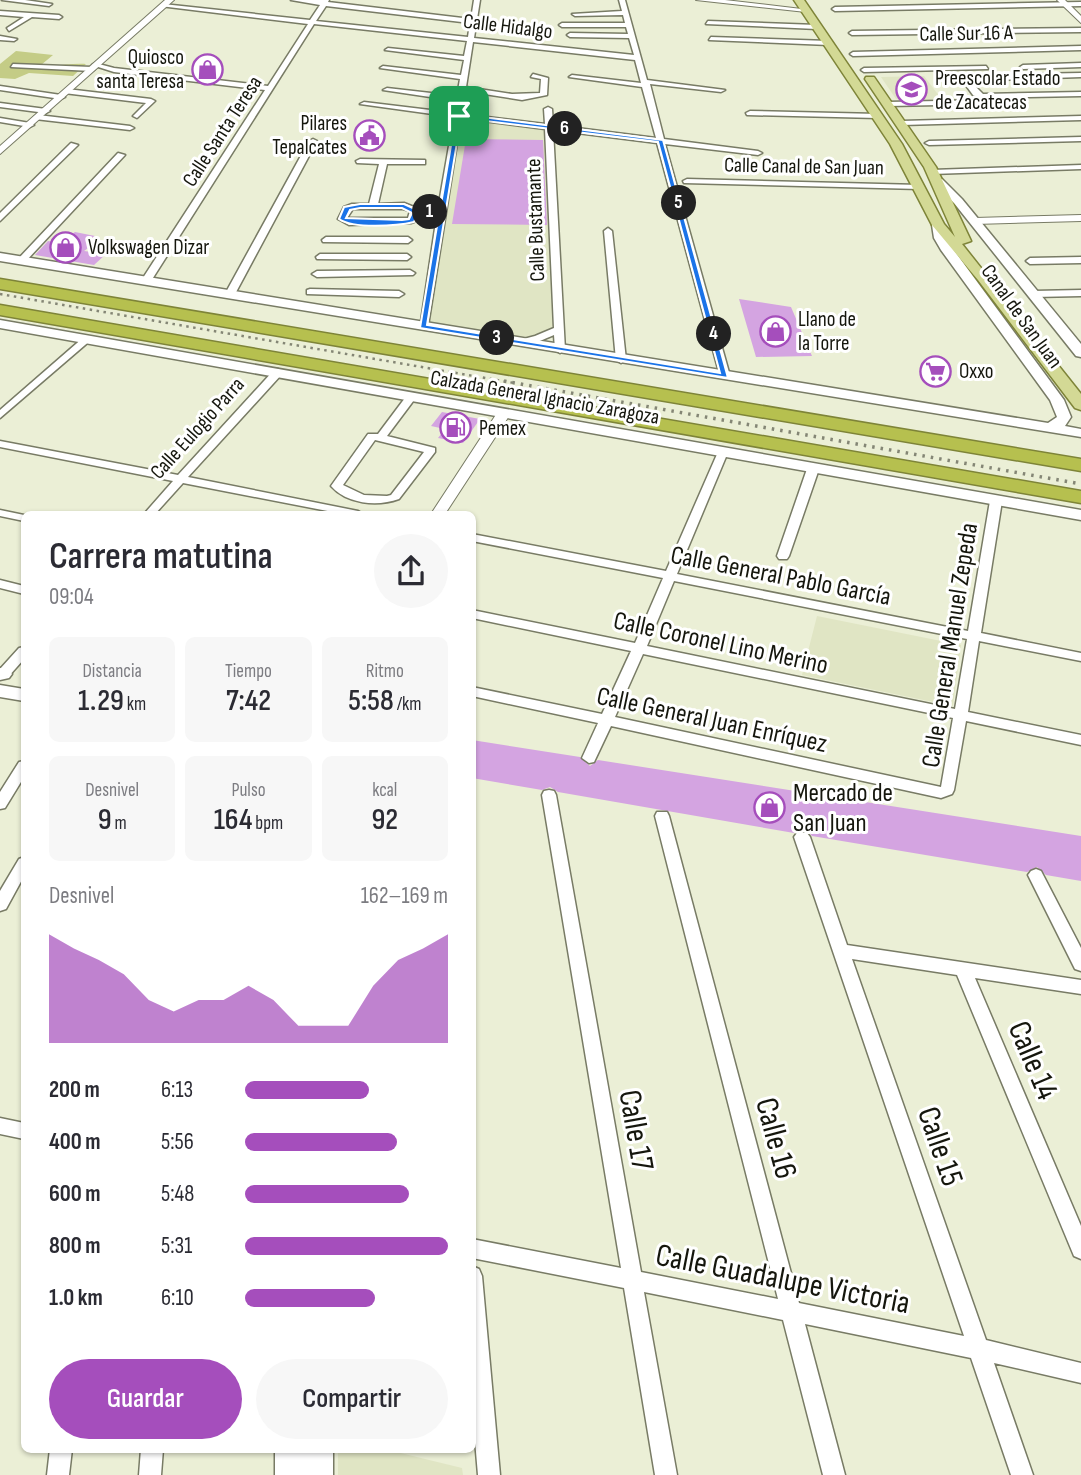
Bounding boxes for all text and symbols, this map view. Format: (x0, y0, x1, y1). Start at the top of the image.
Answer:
street label: Calle Hidalgo (462, 9, 554, 44)
street label: Calle Sur 16 A (919, 20, 1014, 47)
place label: Quiosco santa Teresa (96, 45, 184, 94)
shop icon: Quiosco santa Teresa (190, 52, 224, 86)
place label: Preescolar Estado de Zacatecas (935, 66, 1060, 115)
street label: Calle Santa Teresa (177, 71, 267, 191)
school or university icon: Preescolar Estado de Zacatecas (895, 73, 929, 107)
pin (429, 86, 489, 146)
icon: arrive (440, 97, 478, 135)
place label: Pilares Tepalcates (272, 111, 347, 160)
pin: 6 (548, 111, 582, 146)
text: 6 (560, 117, 569, 140)
public building icon: Pilares Tepalcates (353, 118, 387, 152)
street label: Calle Canal de San Juan (724, 153, 884, 180)
street label: Calle Bustamante (521, 158, 550, 282)
pin: 5 (662, 186, 696, 220)
text: 5 (674, 191, 683, 214)
pin: 1 (412, 194, 448, 230)
text: 1 (426, 200, 433, 223)
shop icon: Volkswagen Dizar (48, 230, 82, 264)
place label: Volkswagen Dizar (88, 235, 209, 260)
street label: Canal de San Juan (976, 259, 1068, 373)
place label: Llano de la Torre (798, 307, 856, 356)
shop icon: Llano de la Torre (758, 314, 792, 348)
pin: 4 (696, 316, 732, 352)
pin: 3 (480, 320, 514, 356)
text: 4 (709, 322, 718, 345)
text: 3 (492, 326, 501, 349)
supermarket icon: Oxxo (919, 354, 953, 388)
place label: Oxxo (959, 359, 993, 384)
street label: Calzada General Ignacio Zaragoza (429, 365, 661, 430)
street label: Calle Eulogio Parra (145, 372, 250, 484)
fuel station icon: Pemex (439, 411, 473, 445)
place label: Pemex (479, 416, 526, 441)
street label: Calle General Manuel Zepeda (916, 521, 985, 770)
text: Carrera matutina (49, 534, 273, 579)
button: share (374, 534, 448, 608)
street label: Calle General Pablo García (668, 540, 894, 613)
text: 09:04 (49, 583, 94, 611)
street label: Calle Coronel Lino Merino (611, 606, 831, 681)
text: Distancia (83, 660, 142, 683)
text: Tiempo (225, 660, 272, 683)
text: Ritmo (366, 660, 404, 683)
street label: Calle General Juan Enríquez (594, 681, 830, 760)
text: 1.29 (78, 683, 124, 719)
text: 7:42 (226, 683, 271, 719)
text: 5:58 (348, 683, 394, 719)
text: km (124, 693, 146, 716)
text: /km (394, 693, 421, 716)
place label: Mercado de San Juan (793, 778, 893, 839)
text: Desnivel (85, 779, 139, 802)
text: Pulso (231, 779, 266, 802)
text: kcal (372, 779, 397, 802)
shop icon: Mercado de San Juan (753, 790, 787, 824)
text: 9 (98, 802, 111, 838)
text: 164 (214, 802, 252, 838)
text: 92 (371, 802, 398, 838)
text: m (111, 812, 127, 835)
text: bpm (252, 812, 283, 835)
text: Desnivel (49, 882, 114, 910)
text: 162–169 m (361, 882, 448, 910)
street label: Calle 14 (999, 1015, 1067, 1106)
text: 200 m (49, 1076, 100, 1104)
text: 6:13 (161, 1076, 193, 1104)
street label: Calle 17 (609, 1087, 662, 1174)
street label: Calle 16 (746, 1094, 805, 1183)
street label: Calle 15 (908, 1102, 971, 1191)
text: 400 m (49, 1128, 100, 1156)
text: 5:56 (161, 1128, 194, 1156)
text: 600 m (49, 1180, 101, 1208)
text: 5:48 (161, 1180, 194, 1208)
text: 800 m (49, 1232, 101, 1260)
text: 5:31 (161, 1232, 192, 1260)
street label: Calle Guadalupe Victoria (652, 1236, 913, 1323)
text: 1.0 km (49, 1284, 103, 1312)
text: 6:10 (161, 1284, 194, 1312)
button: Guardar (49, 1359, 242, 1439)
button: Compartir (256, 1359, 448, 1439)

